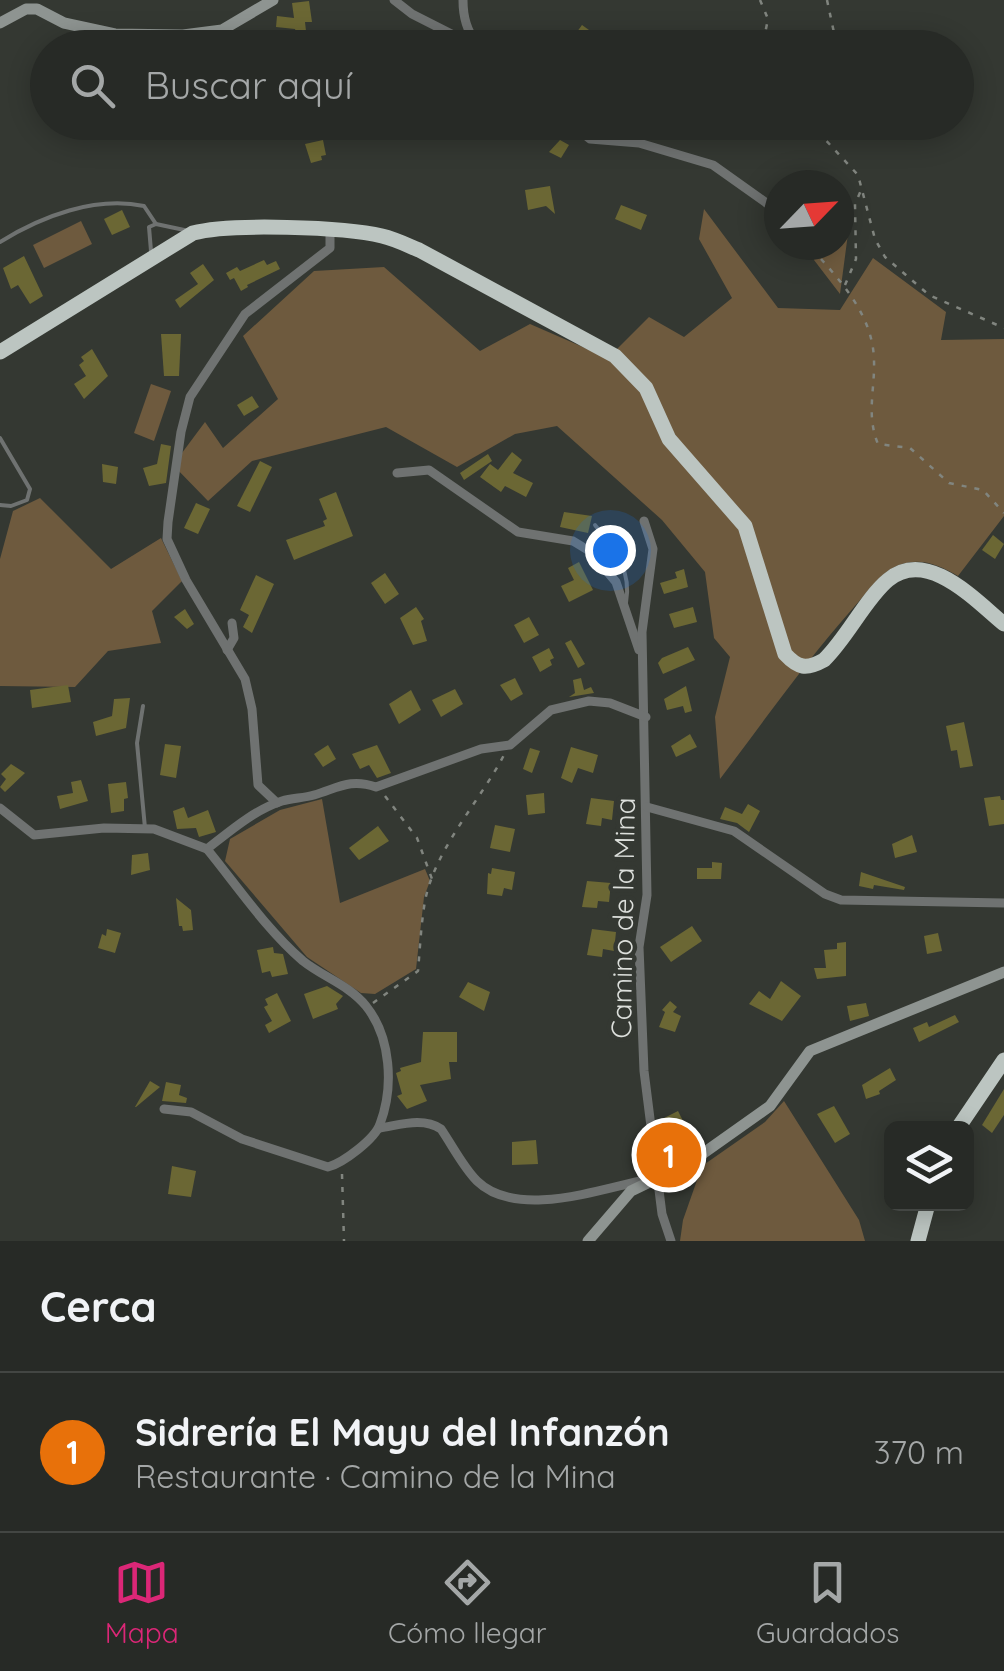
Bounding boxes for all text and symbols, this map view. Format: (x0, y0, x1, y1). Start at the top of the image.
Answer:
search box (30, 30, 974, 140)
icon: search (65, 58, 120, 113)
text: Buscar aquí (145, 61, 353, 109)
north arrow (764, 170, 854, 260)
your location (585, 525, 636, 576)
street label: Camino de la Mina (603, 797, 642, 1039)
pin: 1 (636, 1118, 702, 1192)
map controls (884, 1121, 974, 1211)
button: layers (884, 1121, 974, 1211)
text: Cerca (40, 1280, 157, 1333)
text: Sidrería El Mayu del Infanzón (135, 1408, 670, 1456)
text: 1 (66, 1432, 79, 1472)
text: 370 m (874, 1432, 964, 1472)
text: Restaurante · Camino de la Mina (135, 1456, 616, 1496)
tab: Mapa (105, 1555, 179, 1650)
tab: Cómo llegar (388, 1555, 547, 1650)
tab: Guardados (756, 1555, 899, 1650)

